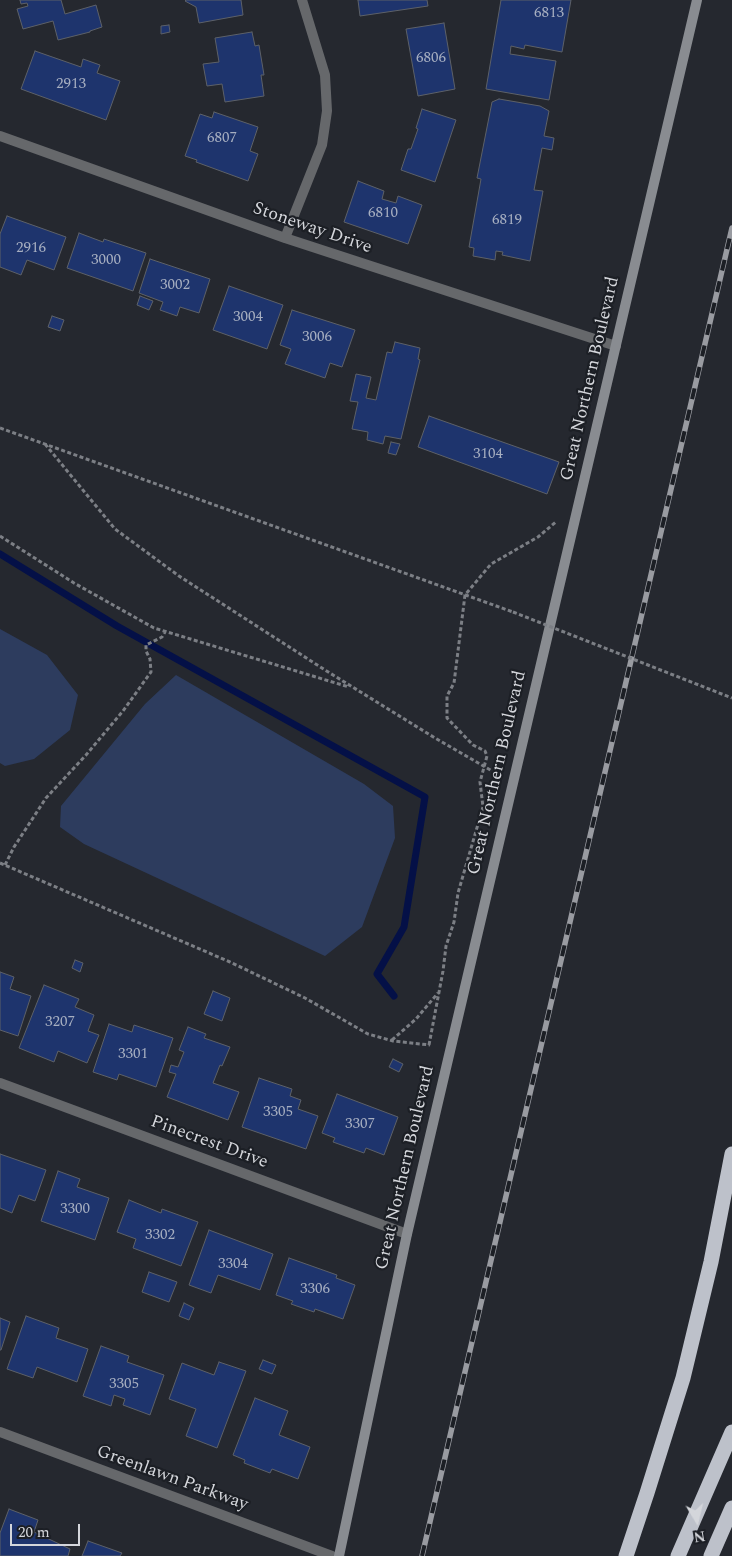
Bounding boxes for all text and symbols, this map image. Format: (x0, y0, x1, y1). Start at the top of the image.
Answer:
house number: 6813 (534, 5, 564, 23)
house number: 6806 (416, 50, 446, 68)
house number: 2913 (56, 76, 86, 94)
house number: 6807 (207, 130, 237, 148)
street label: Stoneway Drive (250, 199, 374, 259)
house number: 6810 (368, 205, 398, 223)
house number: 6819 (492, 212, 522, 230)
house number: 2916 (16, 240, 46, 258)
house number: 3000 (91, 252, 121, 270)
street label: Great Northern Boulevard (557, 275, 625, 483)
house number: 3002 (160, 277, 190, 295)
house number: 3004 (233, 309, 263, 327)
house number: 3006 (302, 329, 332, 347)
house number: 3104 (473, 446, 503, 464)
street label: Great Northern Boulevard (464, 669, 532, 877)
house number: 3207 (45, 1014, 75, 1032)
house number: 3301 (118, 1046, 148, 1064)
street label: Great Northern Boulevard (372, 1064, 440, 1272)
house number: 3305 (263, 1104, 293, 1122)
street label: Pinecrest Drive (147, 1112, 271, 1174)
house number: 3307 (345, 1116, 375, 1134)
house number: 3300 (60, 1201, 90, 1219)
house number: 3302 (145, 1227, 175, 1245)
house number: 3304 (218, 1256, 248, 1274)
house number: 3306 (300, 1281, 330, 1299)
house number: 3305 (109, 1376, 139, 1394)
street label: Greenlawn Parkway (93, 1442, 251, 1516)
north arrow (672, 1496, 722, 1546)
scale bar (12, 1514, 82, 1546)
text: 20 m (18, 1521, 50, 1544)
text: N (692, 1525, 707, 1548)

